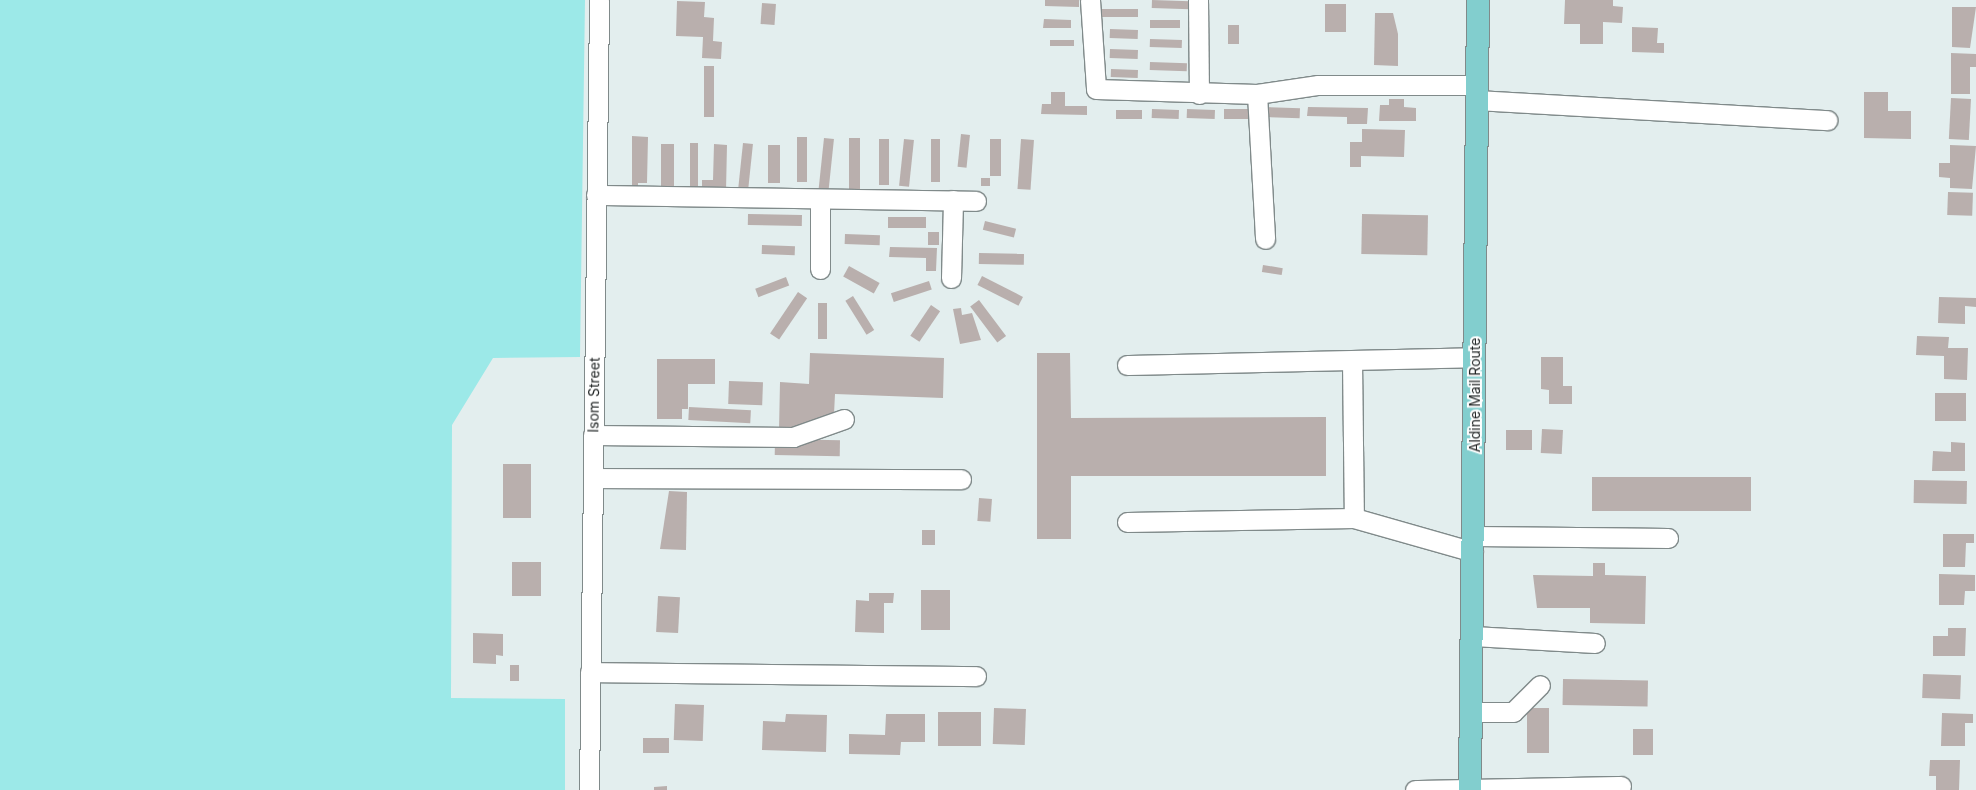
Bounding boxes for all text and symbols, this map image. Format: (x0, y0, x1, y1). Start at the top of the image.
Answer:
street label: Aldine Mail Route (1467, 338, 1483, 452)
street label: Isom Street (585, 357, 603, 433)

